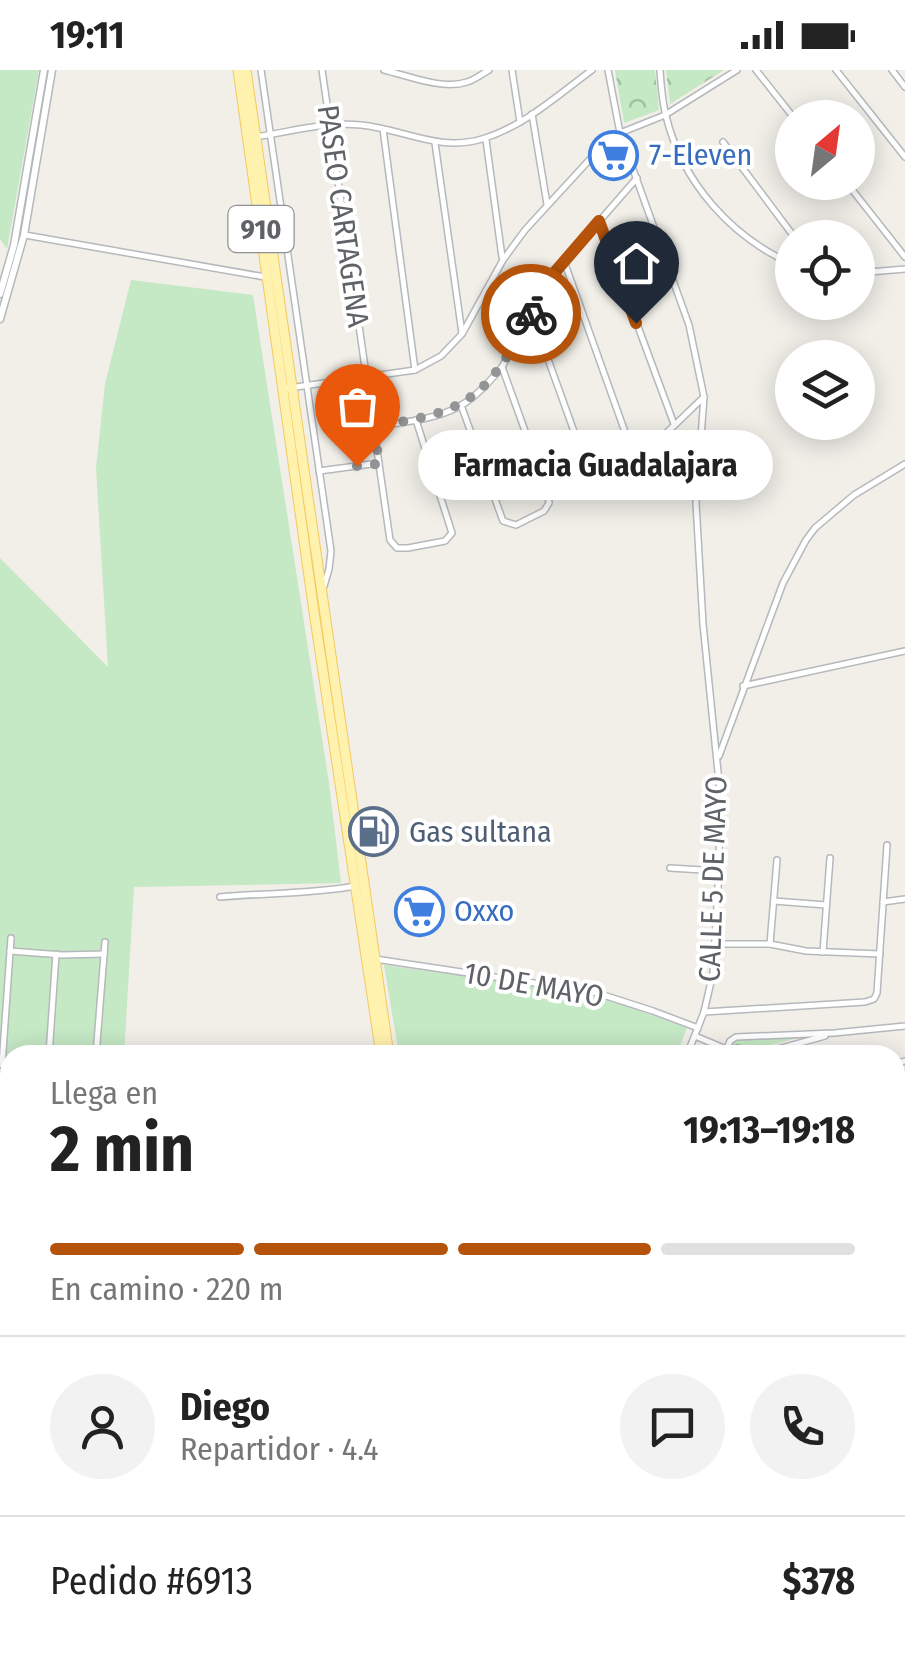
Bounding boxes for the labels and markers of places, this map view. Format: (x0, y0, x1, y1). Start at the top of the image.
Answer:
supermarket icon: 7-Eleven (588, 129, 640, 181)
place label: 7-Eleven (649, 137, 752, 173)
pin (594, 221, 679, 324)
pin (315, 364, 400, 467)
callout: Farmacia Guadalajara (417, 431, 772, 501)
fuel station icon: Gas sultana (348, 806, 400, 858)
place label: Gas sultana (409, 814, 552, 850)
supermarket icon: Oxxo (393, 885, 445, 937)
place label: Oxxo (454, 893, 514, 929)

